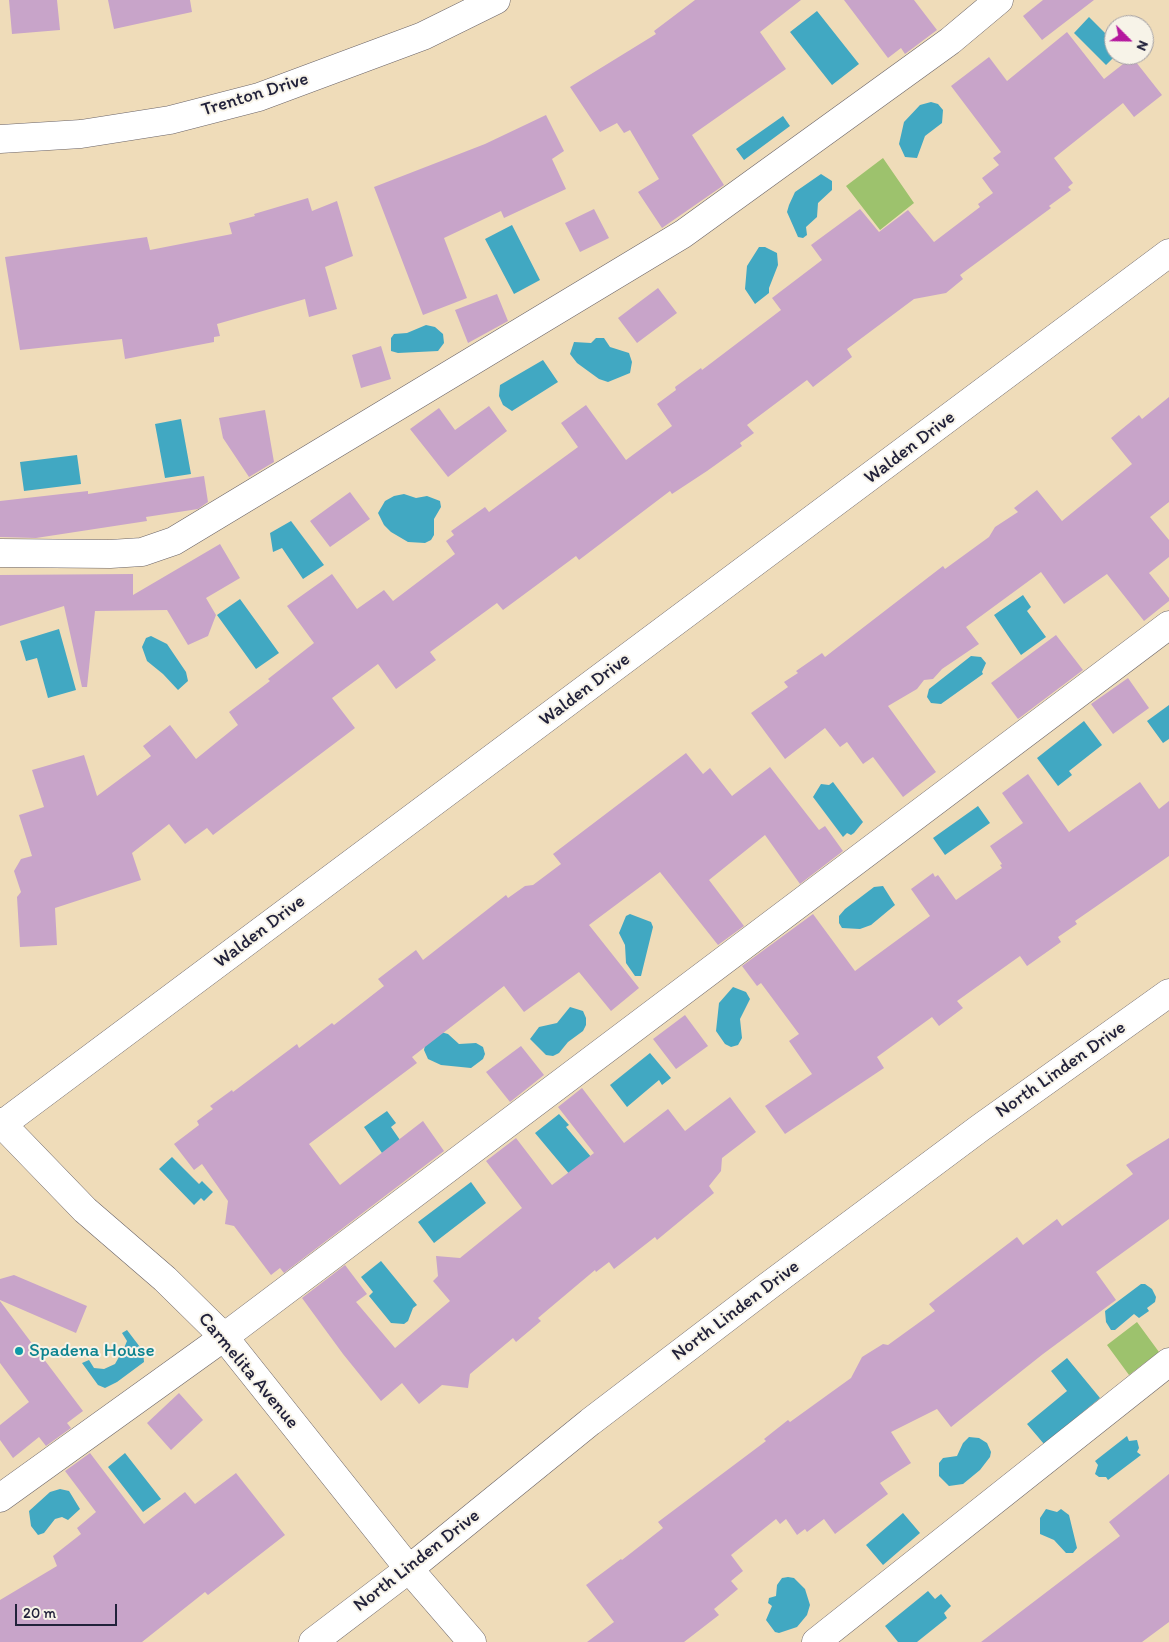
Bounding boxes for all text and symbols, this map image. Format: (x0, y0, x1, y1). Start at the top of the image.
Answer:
north arrow (1104, 15, 1154, 65)
text: N (1133, 38, 1152, 53)
street label: Trenton Drive (199, 68, 311, 122)
street label: Walden Drive (860, 406, 960, 490)
street label: Walden Drive (535, 648, 635, 732)
street label: Walden Drive (210, 890, 310, 974)
street label: North Linden Drive (991, 1017, 1131, 1123)
street label: North Linden Drive (668, 1256, 804, 1366)
street label: Carmelita Avenue (193, 1308, 303, 1434)
place label: Spadena House (29, 1340, 155, 1362)
marker: Spadena House (13, 1345, 25, 1357)
street label: North Linden Drive (349, 1505, 485, 1617)
scale bar (18, 1594, 120, 1626)
text: 20 m (23, 1604, 56, 1622)

